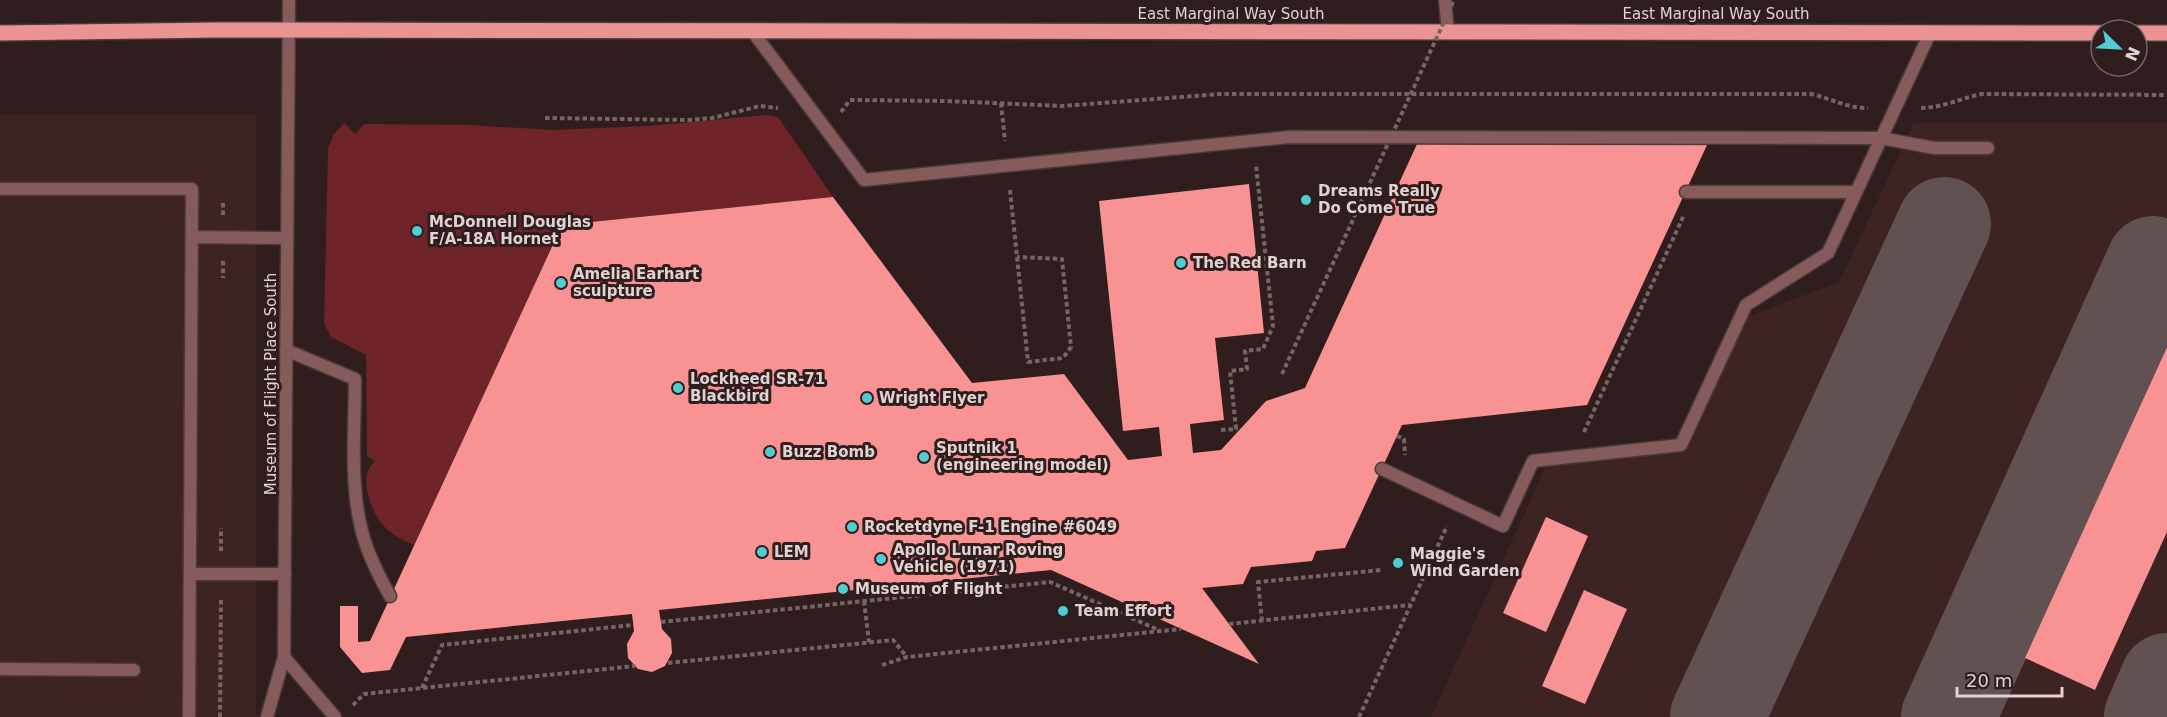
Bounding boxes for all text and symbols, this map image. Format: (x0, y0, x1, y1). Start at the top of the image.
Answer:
street label: East Marginal Way South (1138, 5, 1324, 23)
street label: East Marginal Way South (1623, 5, 1809, 23)
north arrow (2089, 18, 2149, 78)
text: N (2121, 44, 2144, 64)
place label: Dreams Really Do Come True (1318, 182, 1440, 217)
marker: Dreams Really Do Come True (1299, 193, 1313, 207)
place label: McDonnell Douglas F/A-18A Hornet (429, 213, 591, 248)
marker: McDonnell Douglas F/A-18A Hornet (410, 224, 424, 238)
place label: The Red Barn (1193, 254, 1307, 272)
marker: The Red Barn (1174, 256, 1188, 270)
place label: Amelia Earhart sculpture (573, 265, 699, 300)
street label: Museum of Flight Place South (262, 273, 280, 495)
marker: Amelia Earhart sculpture (554, 276, 568, 290)
place label: Lockheed SR-71 Blackbird (690, 370, 825, 405)
marker: Lockheed SR-71 Blackbird (671, 381, 685, 395)
place label: Wright Flyer (879, 389, 985, 407)
marker: Wright Flyer (860, 391, 874, 405)
place label: Sputnik 1 (engineering model) (936, 439, 1109, 474)
place label: Buzz Bomb (782, 443, 875, 461)
marker: Buzz Bomb (763, 445, 777, 459)
marker: Sputnik 1 (engineering model) (917, 450, 931, 464)
place label: Rocketdyne F-1 Engine #6049 (864, 518, 1117, 536)
marker: Rocketdyne F-1 Engine #6049 (845, 520, 859, 534)
place label: Apollo Lunar Roving Vehicle (1971) (893, 541, 1063, 576)
place label: LEM (774, 543, 809, 561)
marker: LEM (755, 545, 769, 559)
place label: Maggie's Wind Garden (1410, 545, 1520, 580)
marker: Apollo Lunar Roving Vehicle (1971) (874, 552, 888, 566)
marker: Maggie's Wind Garden (1391, 556, 1405, 570)
place label: Museum of Flight (855, 580, 1002, 598)
marker: Museum of Flight (836, 582, 850, 596)
place label: Team Effort (1075, 602, 1172, 620)
marker: Team Effort (1056, 604, 1070, 618)
scale bar (1957, 660, 2062, 698)
text: 20 m (1966, 670, 2012, 691)

